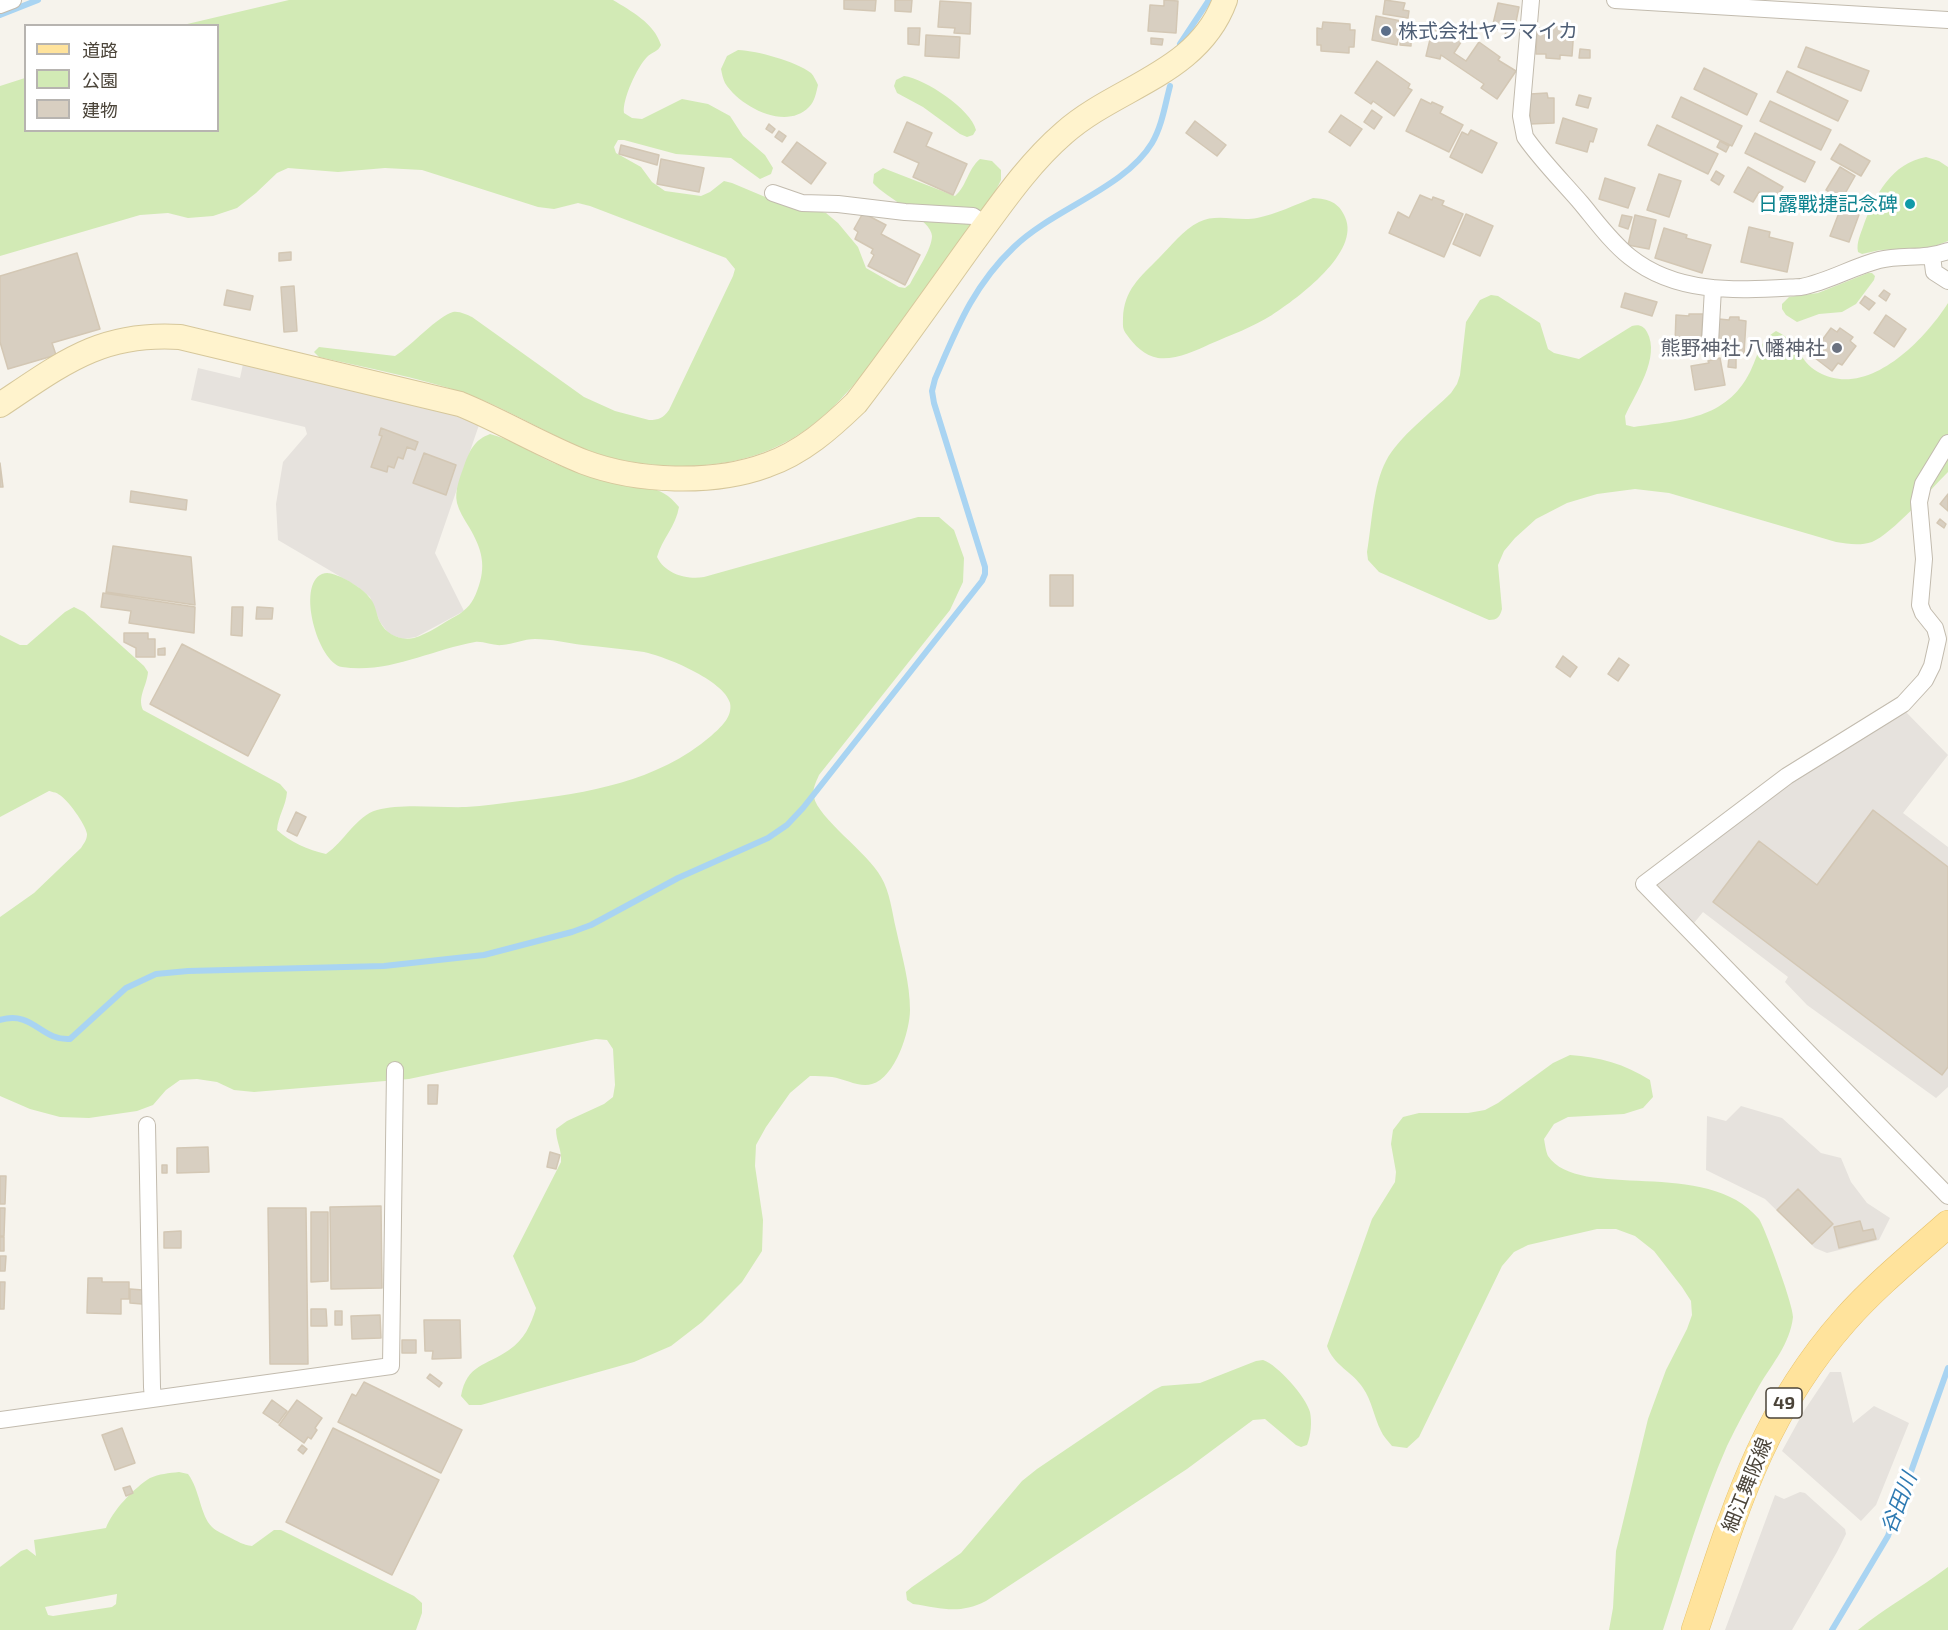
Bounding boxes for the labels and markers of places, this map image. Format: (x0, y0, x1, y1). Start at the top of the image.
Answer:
place label: 株式会社ヤラマイカ (1398, 19, 1578, 43)
marker: 株式会社ヤラマイカ (1379, 24, 1393, 38)
place label: 日露戰捷記念碑 (1758, 192, 1898, 216)
marker: 日露戰捷記念碑 (1903, 197, 1917, 211)
place label: 熊野神社 八幡神社 (1661, 336, 1825, 360)
marker: 熊野神社 八幡神社 (1830, 341, 1844, 355)

